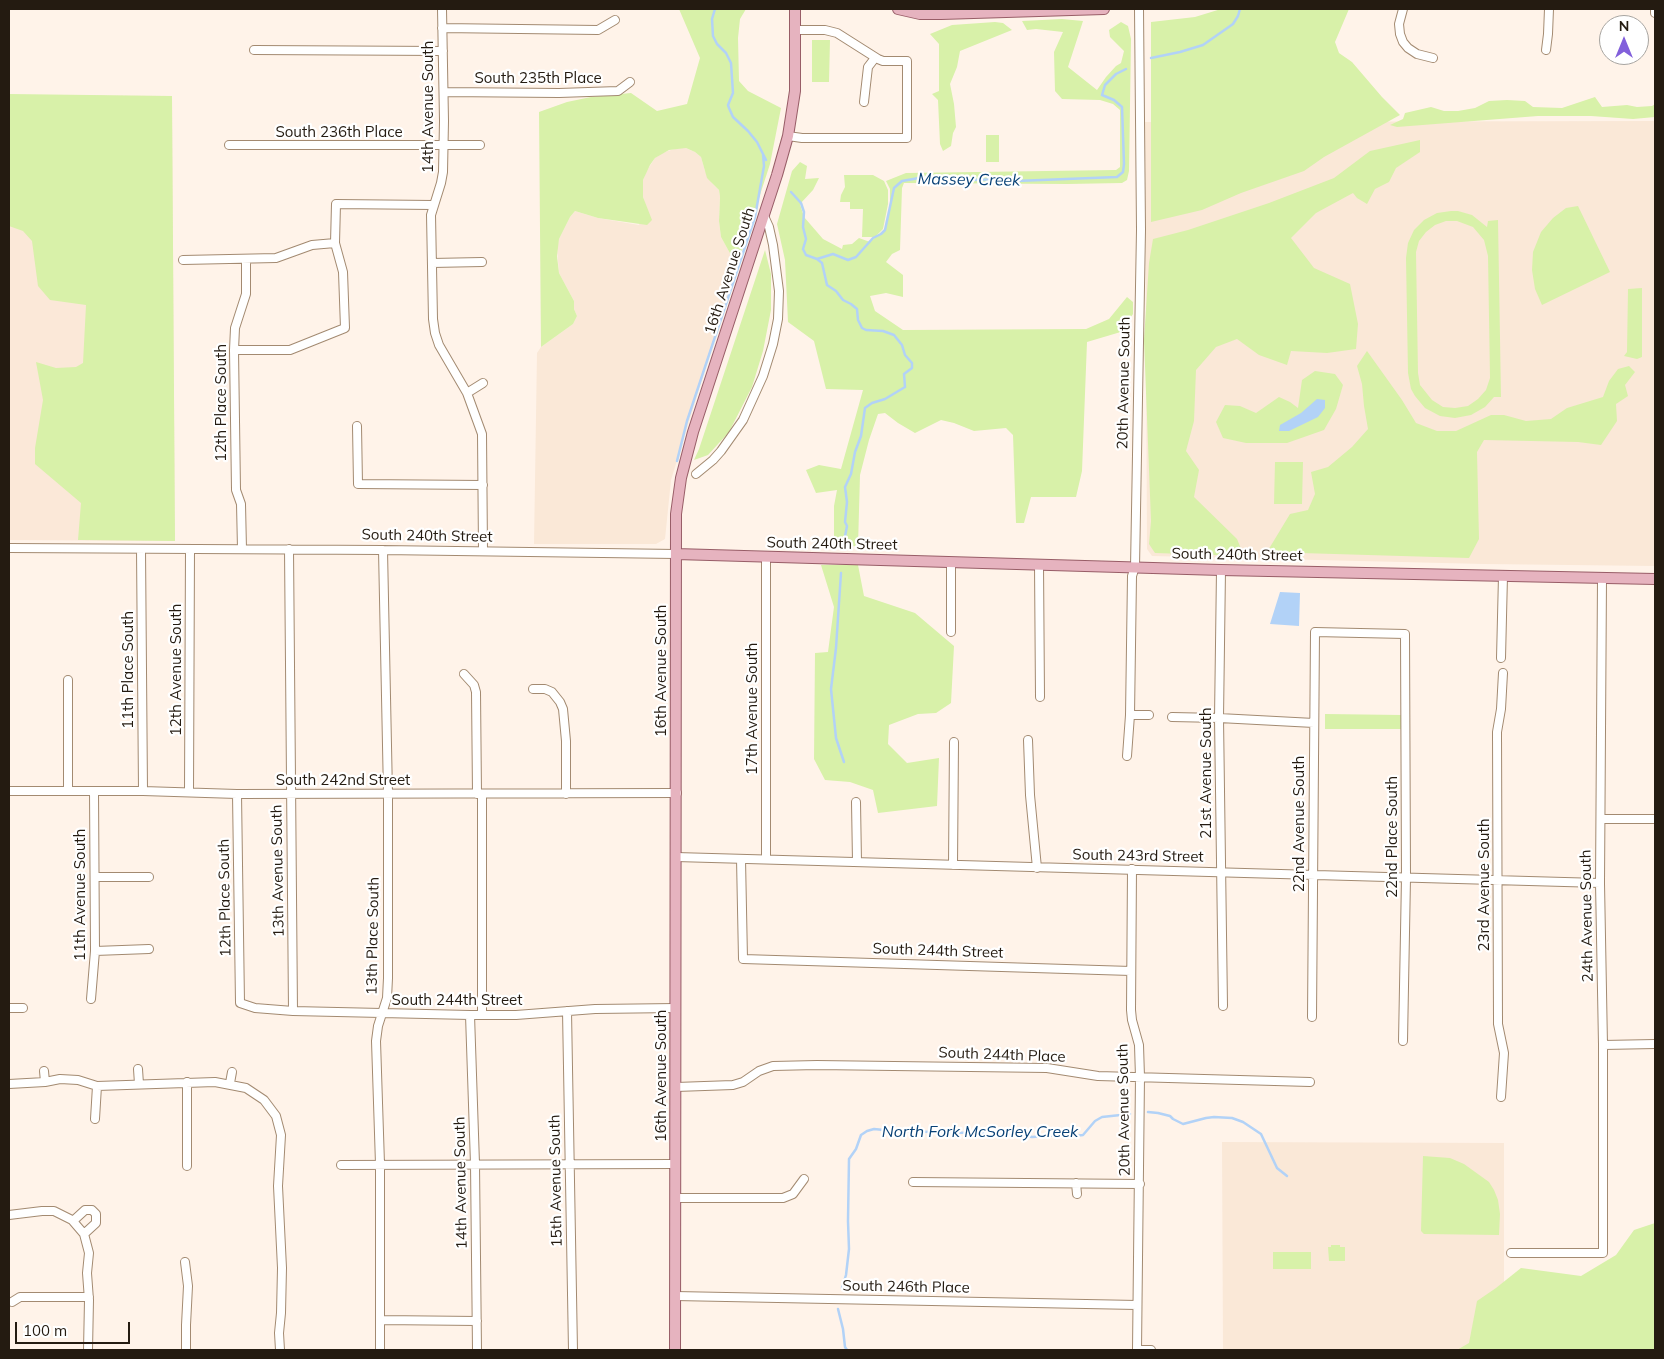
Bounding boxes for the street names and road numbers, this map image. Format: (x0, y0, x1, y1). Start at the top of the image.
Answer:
street label: 14th Avenue South (419, 41, 437, 173)
street label: South 235th Place (474, 69, 602, 87)
street label: South 236th Place (275, 123, 403, 141)
street label: 16th Avenue South (701, 205, 759, 337)
street label: 20th Avenue South (1114, 316, 1134, 450)
street label: 12th Place South (212, 344, 230, 462)
street label: South 240th Street (361, 526, 493, 546)
street label: South 240th Street (766, 534, 898, 554)
street label: South 240th Street (1171, 545, 1303, 565)
street label: 12th Avenue South (167, 604, 185, 736)
street label: 16th Avenue South (652, 605, 670, 737)
street label: 11th Place South (119, 611, 137, 729)
street label: 17th Avenue South (743, 643, 761, 775)
street label: 21st Avenue South (1197, 707, 1215, 839)
street label: 22nd Avenue South (1290, 756, 1308, 892)
street label: South 242nd Street (276, 771, 410, 789)
street label: 22nd Place South (1383, 776, 1401, 898)
street label: 13th Avenue South (268, 804, 288, 938)
street label: 23rd Avenue South (1475, 818, 1493, 952)
street label: 11th Avenue South (71, 829, 89, 961)
street label: 12th Place South (215, 839, 235, 957)
street label: South 243rd Street (1072, 846, 1204, 866)
street label: 24th Avenue South (1577, 849, 1597, 983)
street label: 13th Place South (363, 877, 383, 995)
street label: South 244th Street (872, 940, 1004, 962)
street label: South 244th Street (392, 991, 522, 1009)
street label: 16th Avenue South (652, 1010, 670, 1142)
street label: 20th Avenue South (1114, 1043, 1134, 1177)
street label: South 244th Place (938, 1044, 1066, 1066)
street label: 15th Avenue South (546, 1114, 566, 1248)
street label: 14th Avenue South (451, 1116, 471, 1250)
street label: South 246th Place (842, 1277, 970, 1297)

